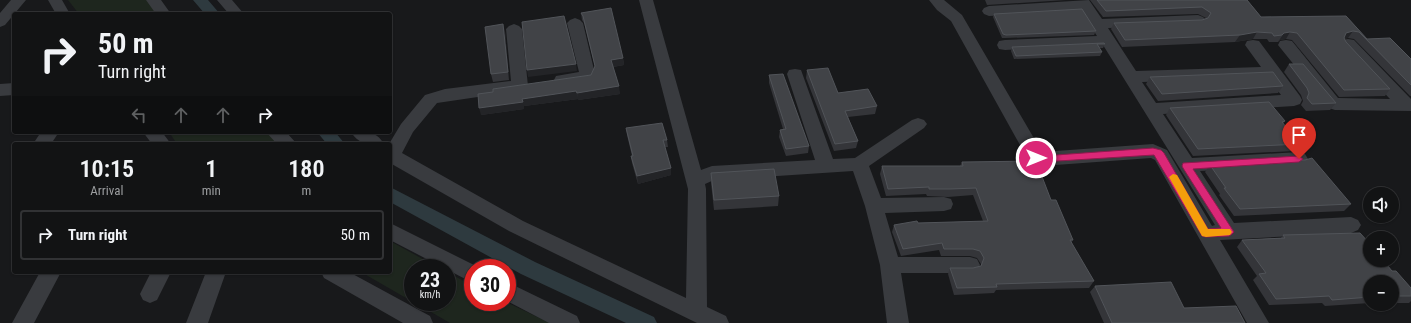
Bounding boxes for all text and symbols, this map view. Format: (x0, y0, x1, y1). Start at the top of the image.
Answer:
text: 50 m (98, 27, 154, 60)
icon: right (32, 28, 84, 80)
text: Turn right (98, 61, 166, 82)
icon: left (128, 104, 150, 126)
icon: ahead (170, 104, 192, 126)
icon: ahead (212, 104, 234, 126)
icon: right (254, 104, 276, 126)
pin (1282, 118, 1316, 159)
icon: arrive (1288, 124, 1310, 146)
position arrow (1015, 137, 1057, 179)
text: 10:15 (80, 155, 134, 183)
text: 1 (205, 155, 217, 183)
text: 180 (288, 155, 324, 183)
text: Arrival (90, 183, 123, 198)
text: min (202, 183, 221, 198)
text: m (301, 183, 311, 198)
map controls (1363, 187, 1399, 311)
button: sound (1363, 187, 1399, 223)
icon: right (34, 224, 56, 246)
text: Turn right (68, 226, 127, 244)
text: 50 m (340, 226, 370, 244)
button: + (1363, 231, 1399, 267)
speed limit sign: 30 (464, 259, 516, 311)
text: 23 (420, 268, 440, 292)
button: − (1363, 275, 1399, 311)
text: km/h (420, 289, 440, 300)

